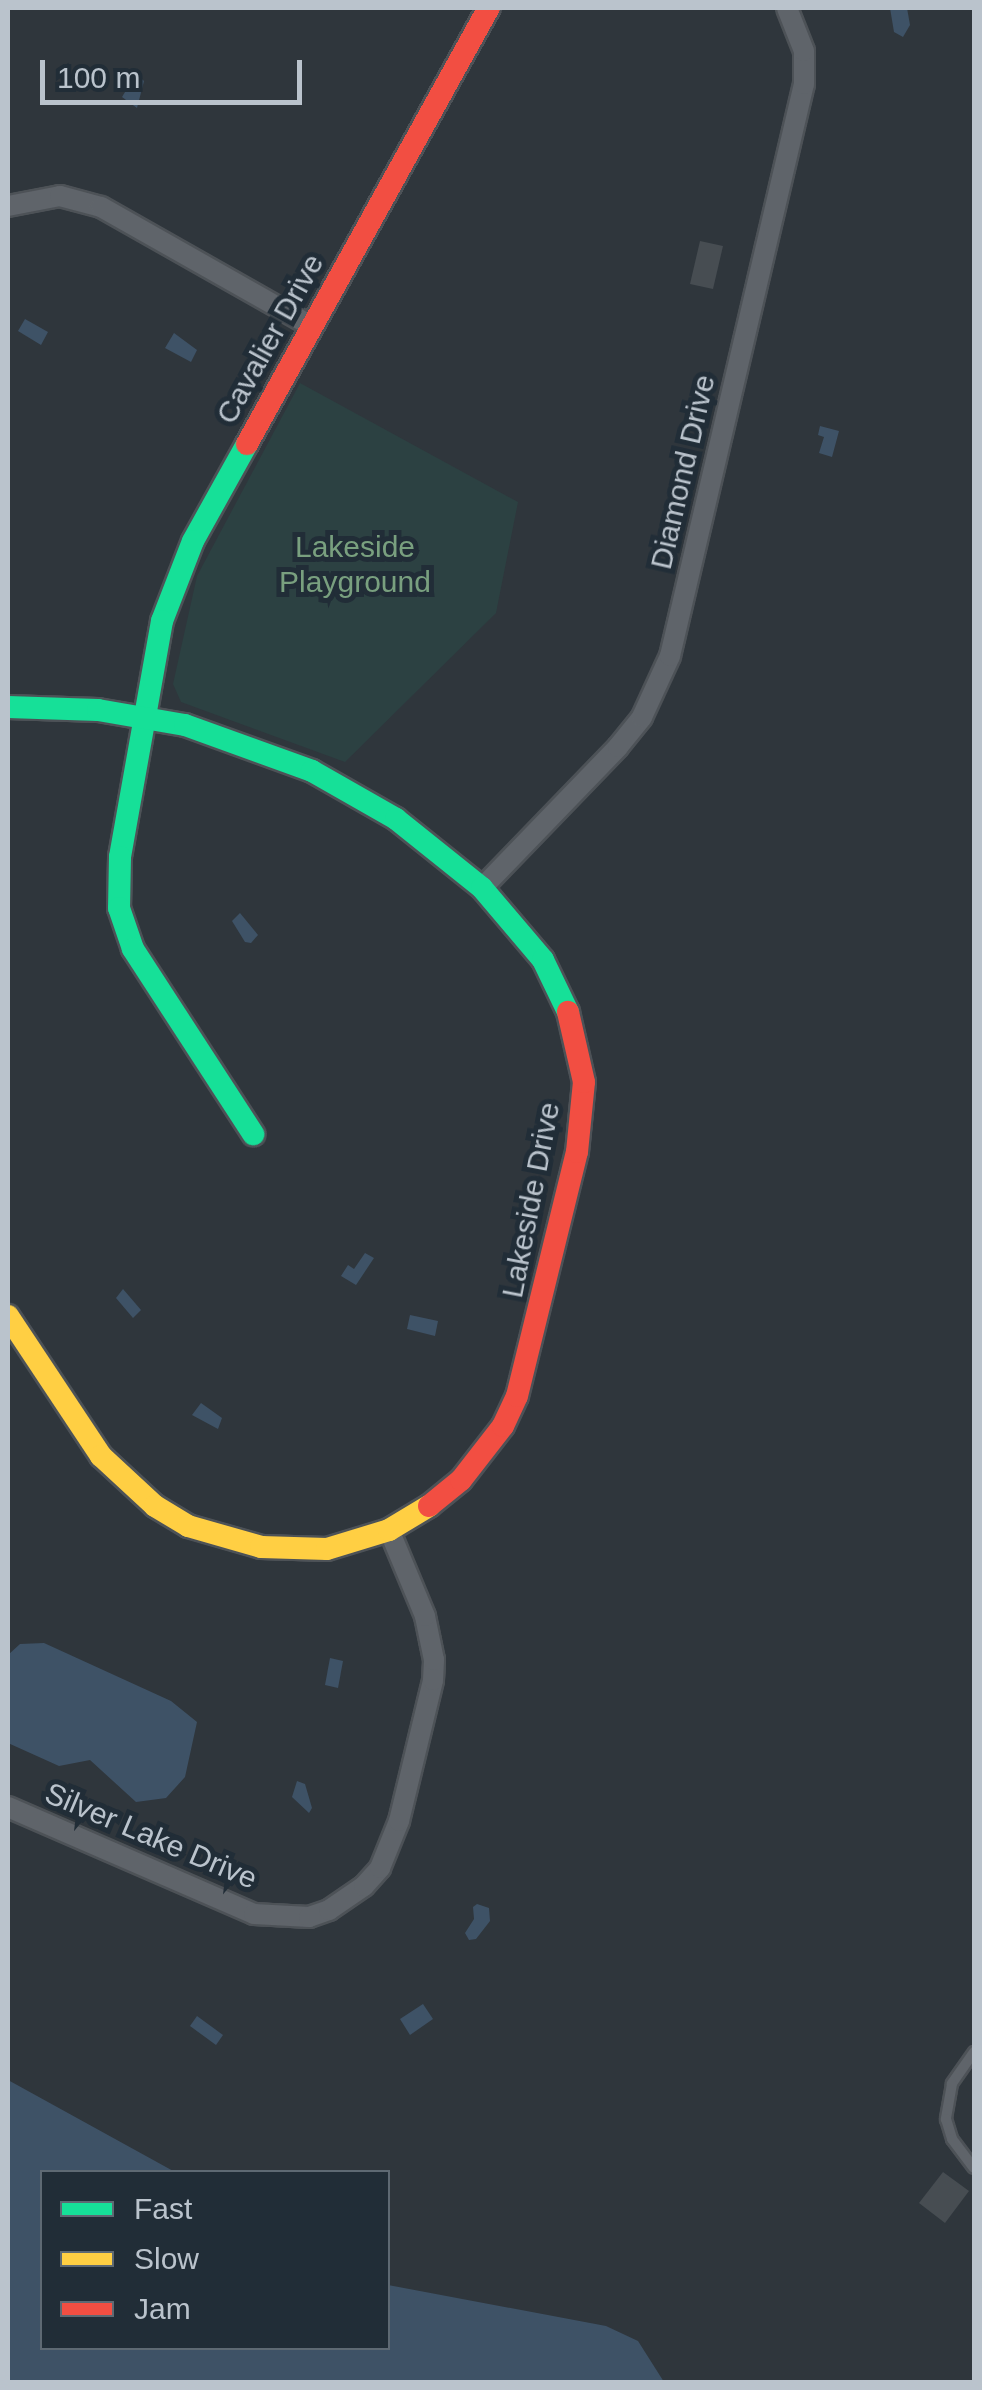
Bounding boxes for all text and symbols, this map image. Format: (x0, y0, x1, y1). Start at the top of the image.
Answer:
scale bar (45, 40, 308, 102)
text: 100 m (57, 61, 140, 94)
street label: Cavalier Drive (209, 248, 331, 430)
street label: Diamond Drive (643, 371, 723, 573)
park label: Lakeside Playground (279, 529, 431, 600)
street label: Lakeside Drive (494, 1099, 568, 1301)
street label: Silver Lake Drive (40, 1775, 262, 1897)
legend (40, 2170, 390, 2350)
text: Fast (134, 2192, 192, 2225)
text: Slow (134, 2242, 199, 2275)
text: Jam (134, 2292, 191, 2325)

